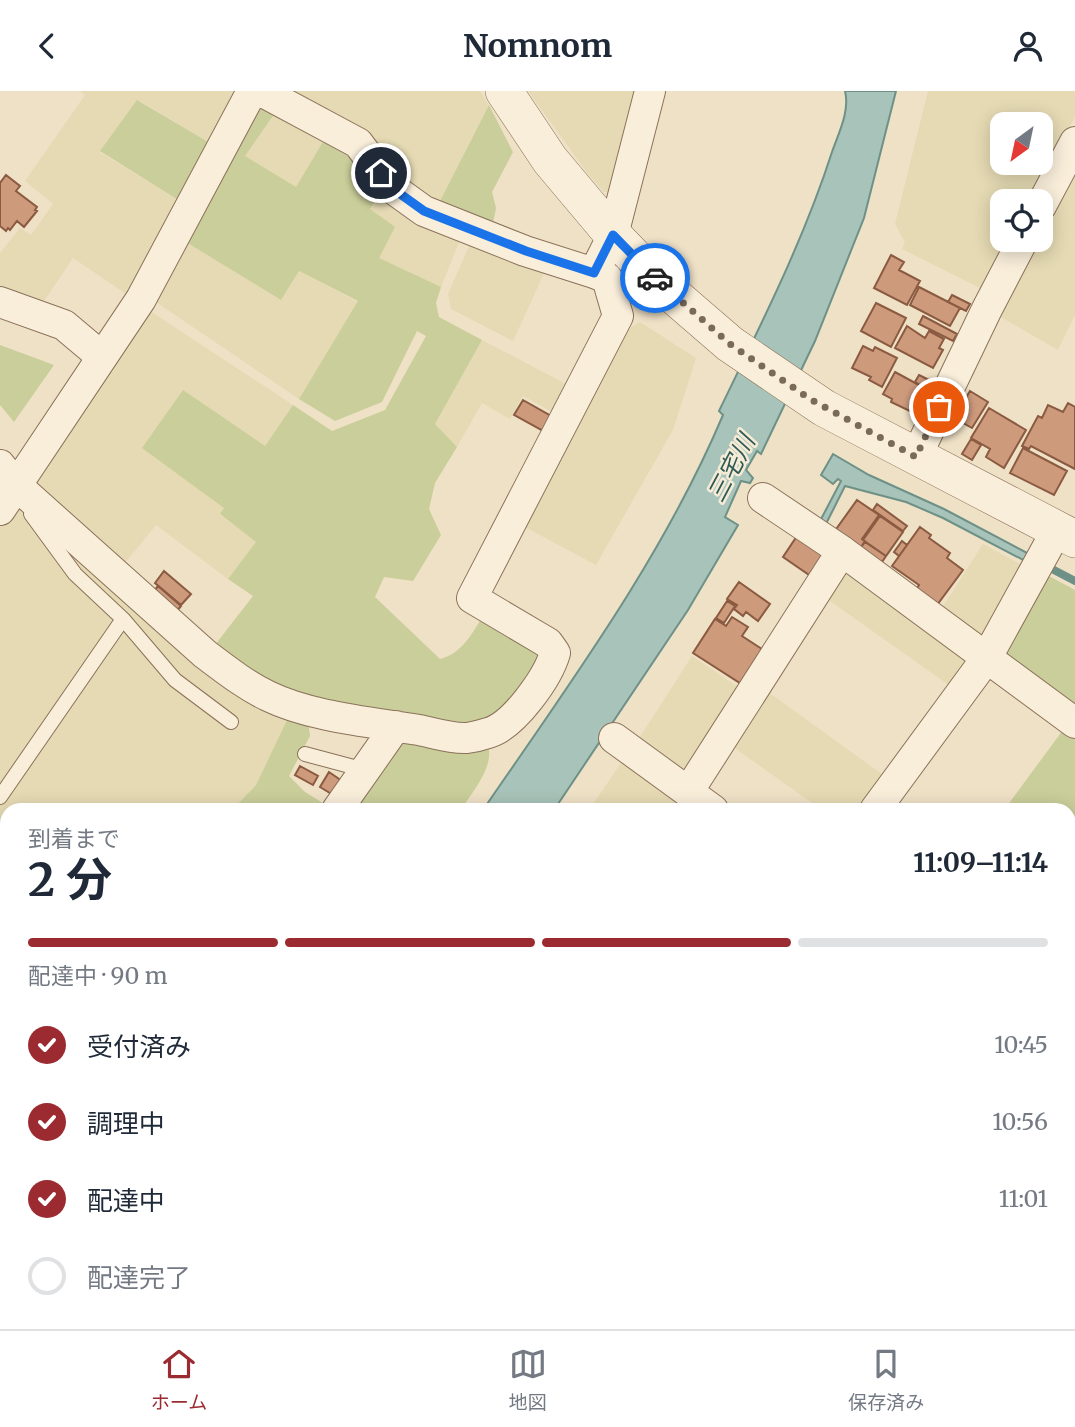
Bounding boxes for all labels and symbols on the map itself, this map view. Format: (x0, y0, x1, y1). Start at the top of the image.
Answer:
north arrow (990, 112, 1054, 175)
pin (351, 143, 411, 203)
courier (620, 243, 690, 313)
pin (909, 377, 969, 437)
water label: 三宅川 (700, 426, 763, 507)

